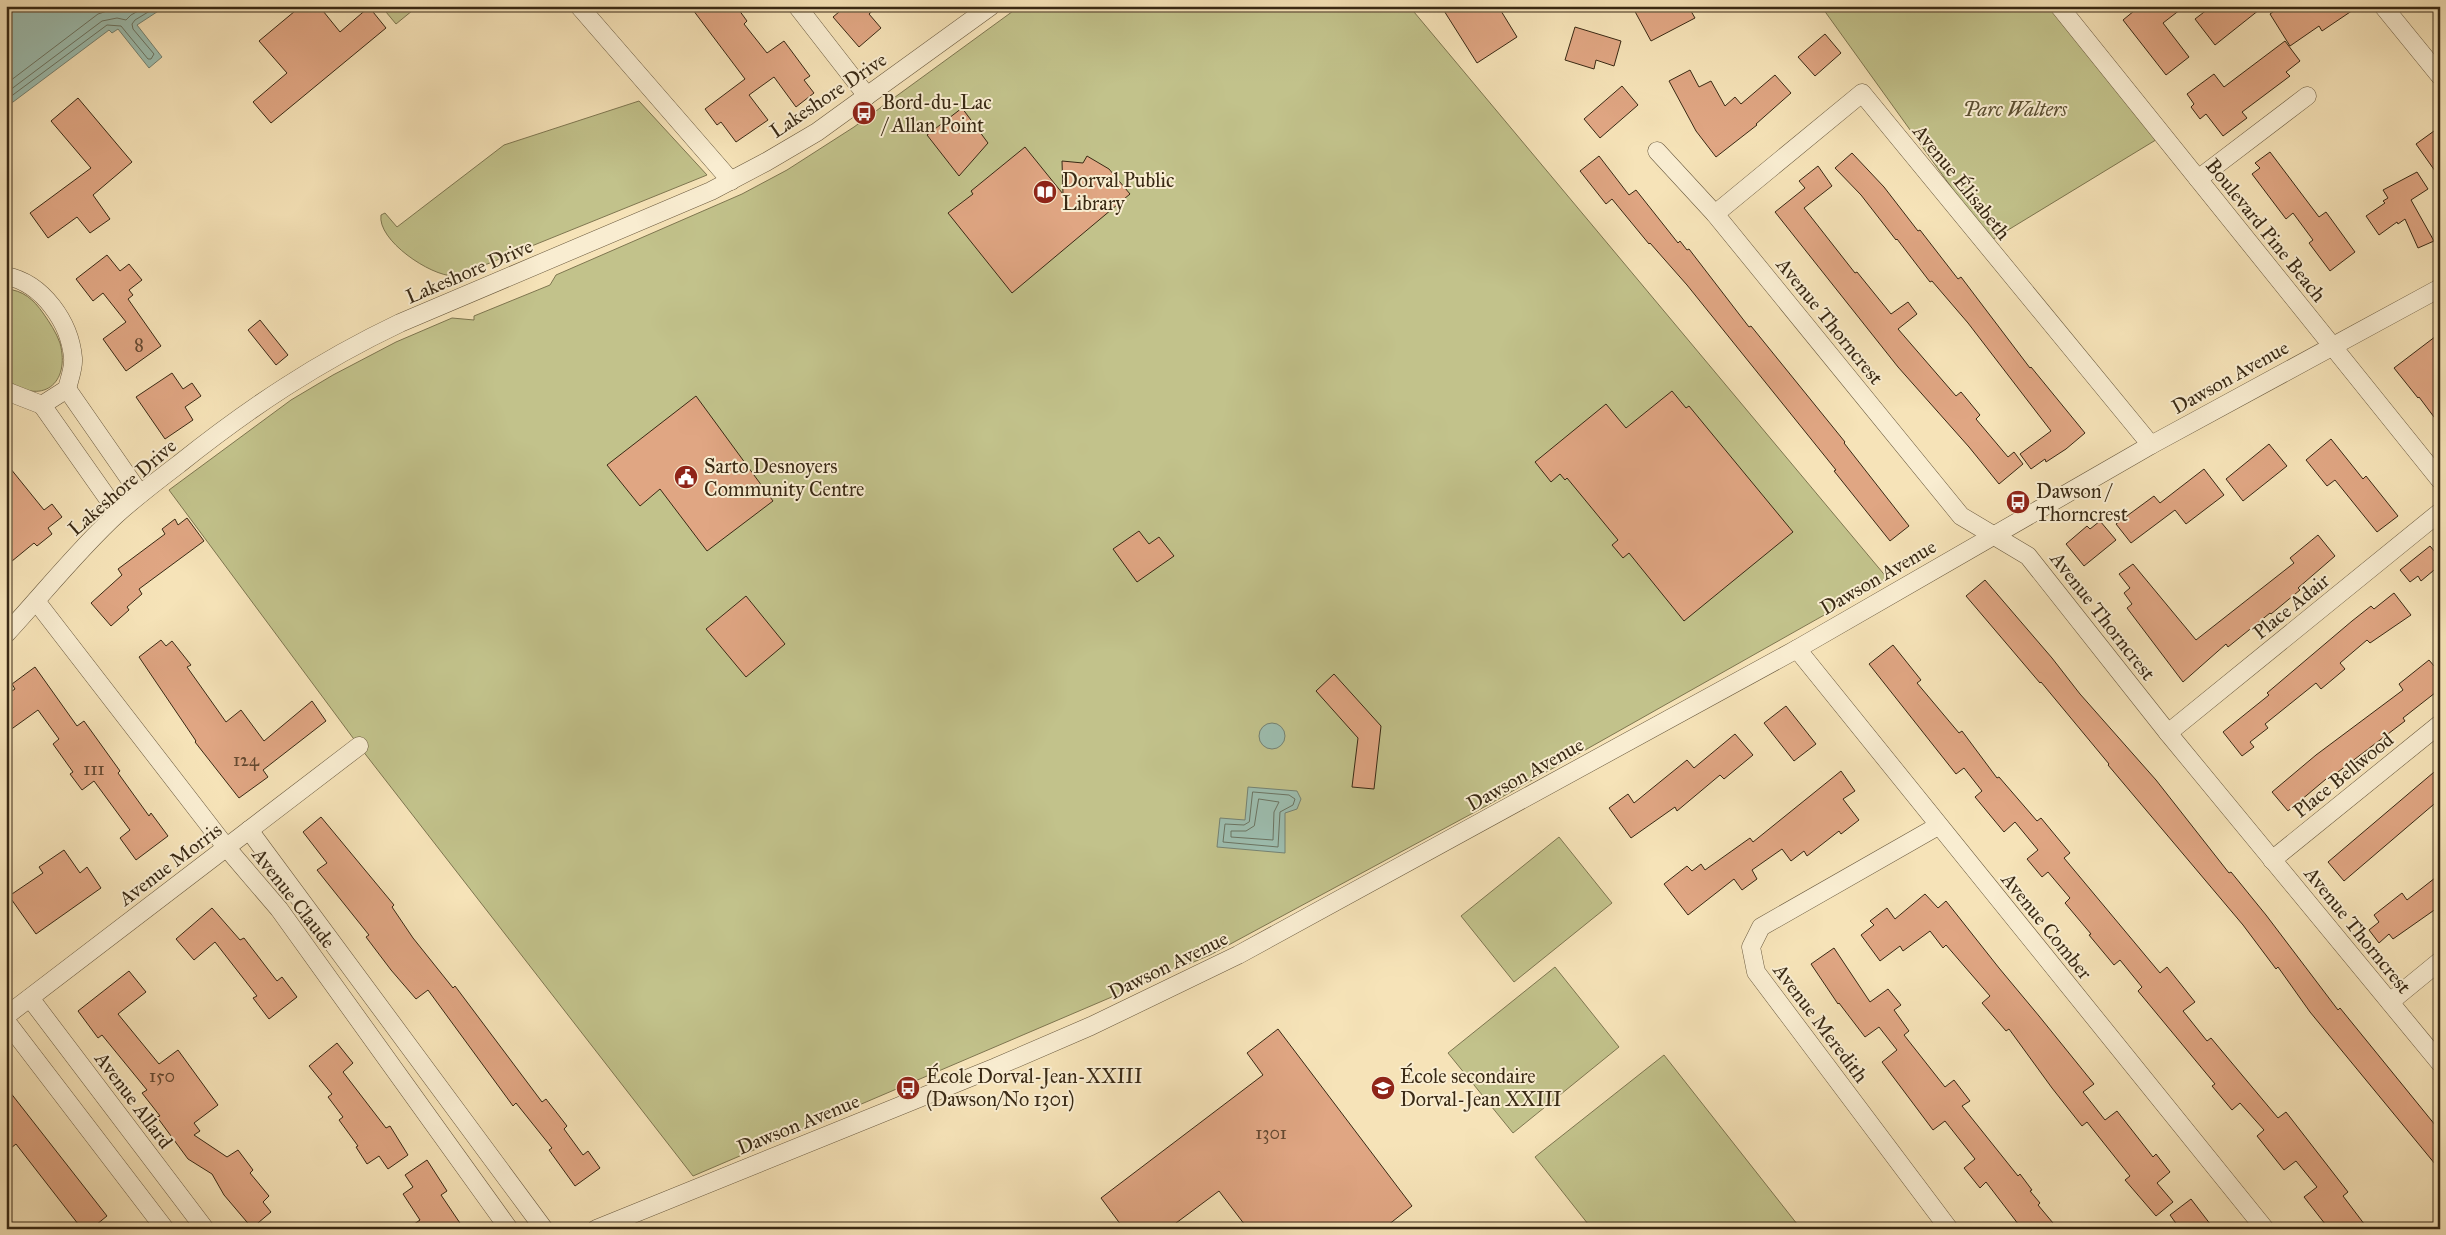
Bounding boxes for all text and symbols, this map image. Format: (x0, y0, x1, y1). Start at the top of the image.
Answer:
street label: Lakeshore Drive (765, 47, 891, 143)
place label: Bord-du-Lac / Allan Point (880, 90, 992, 137)
park label: Parc Walters (1963, 97, 2068, 121)
bus stop icon: Bord-du-Lac / Allan Point (851, 100, 877, 126)
street label: Avenue Élisabeth (1908, 117, 2017, 245)
street label: Boulevard Pine Beach (2201, 154, 2331, 306)
place label: Dorval Public Library (1062, 168, 1174, 215)
library icon: Dorval Public Library (1032, 179, 1058, 205)
street label: Lakeshore Drive (402, 233, 536, 309)
street label: Avenue Thorncrest (1771, 252, 1888, 389)
house number: 8 (134, 334, 144, 356)
street label: Dawson Avenue (2167, 335, 2293, 419)
street label: Lakeshore Drive (63, 434, 181, 540)
place label: Sarto Desnoyers Community Centre (704, 454, 864, 501)
public building icon: Sarto Desnoyers Community Centre (673, 464, 699, 490)
place label: Dawson / Thorncrest (2036, 479, 2128, 526)
bus stop icon: Dawson / Thorncrest (2005, 489, 2031, 515)
street label: Dawson Avenue (1816, 534, 1940, 620)
street label: Avenue Thorncrest (2045, 546, 2161, 685)
street label: Place Adair (2248, 568, 2334, 644)
street label: Place Bellwood (2288, 727, 2398, 823)
street label: Dawson Avenue (1462, 732, 1588, 816)
house number: 124 (233, 749, 260, 771)
house number: 111 (83, 758, 105, 780)
street label: Avenue Morris (113, 817, 226, 911)
street label: Avenue Claude (247, 842, 341, 953)
street label: Avenue Thorncrest (2299, 861, 2416, 998)
street label: Avenue Comber (1996, 867, 2098, 985)
street label: Dawson Avenue (1104, 926, 1232, 1004)
street label: Avenue Meredith (1768, 958, 1873, 1087)
street label: Avenue Allard (89, 1046, 178, 1153)
place label: École Dorval-Jean-XXIII (Dawson/No 1301) (926, 1062, 1142, 1112)
place label: École secondaire Dorval-Jean XXIII (1400, 1062, 1562, 1112)
house number: 150 (149, 1065, 175, 1087)
bus stop icon: École Dorval-Jean-XXIII (Dawson/No 1301) (895, 1075, 921, 1101)
school or university icon: École secondaire Dorval-Jean XXIII (1370, 1075, 1396, 1101)
street label: Dawson Avenue (733, 1089, 863, 1159)
house number: 1301 (1255, 1122, 1287, 1144)

